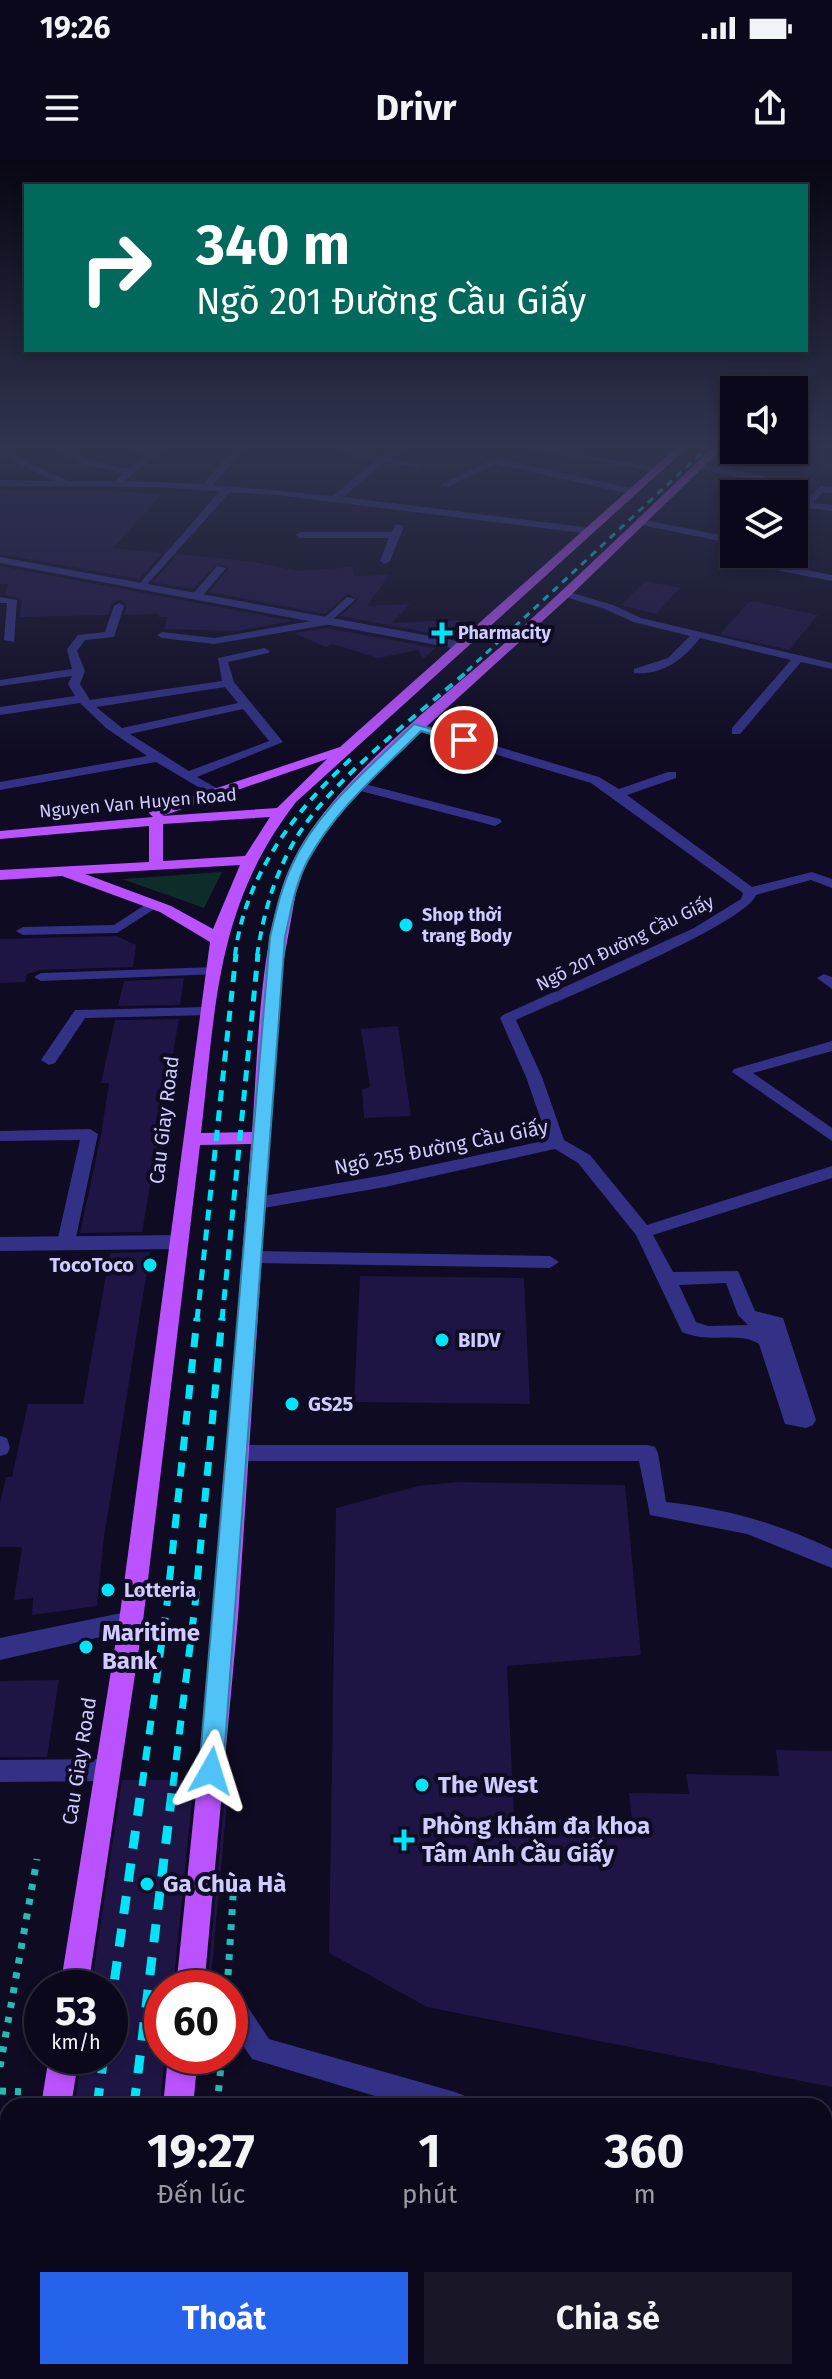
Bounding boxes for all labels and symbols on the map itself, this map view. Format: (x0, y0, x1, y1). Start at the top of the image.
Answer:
place label: Pharmacity (458, 622, 552, 644)
marker: Pharmacity (433, 624, 451, 642)
pin (430, 706, 498, 774)
street label: Nguyen Van Huyen Road (38, 783, 238, 823)
street label: Ngõ 201 Đường Cầu Giấy (532, 890, 718, 996)
place label: Shop thời trang Body (422, 904, 512, 947)
marker: Shop thời trang Body (397, 916, 415, 934)
street label: Cau Giay Road (144, 1055, 184, 1185)
street label: Ngõ 255 Đường Cầu Giấy (332, 1114, 550, 1180)
place label: TocoToco (50, 1253, 134, 1277)
marker: TocoToco (141, 1256, 159, 1274)
place label: BIDV (458, 1328, 501, 1352)
marker: BIDV (433, 1331, 451, 1349)
place label: GS25 (308, 1392, 353, 1416)
marker: GS25 (283, 1395, 301, 1413)
place label: Lotteria (124, 1578, 196, 1602)
marker: Lotteria (99, 1581, 117, 1599)
place label: Maritime Bank (102, 1619, 200, 1675)
marker: Maritime Bank (77, 1638, 95, 1656)
street label: Cau Giay Road (57, 1695, 101, 1827)
position arrow (169, 1729, 253, 1813)
place label: The West (438, 1771, 539, 1799)
marker: The West (413, 1776, 431, 1794)
place label: Phòng khám đa khoa Tâm Anh Cầu Giấy (422, 1812, 650, 1868)
marker: Phòng khám đa khoa Tâm Anh Cầu Giấy (393, 1829, 415, 1851)
place label: Ga Chùa Hà (163, 1870, 286, 1898)
marker: Ga Chùa Hà (138, 1875, 156, 1893)
speed limit sign: 60 (144, 1970, 248, 2074)

